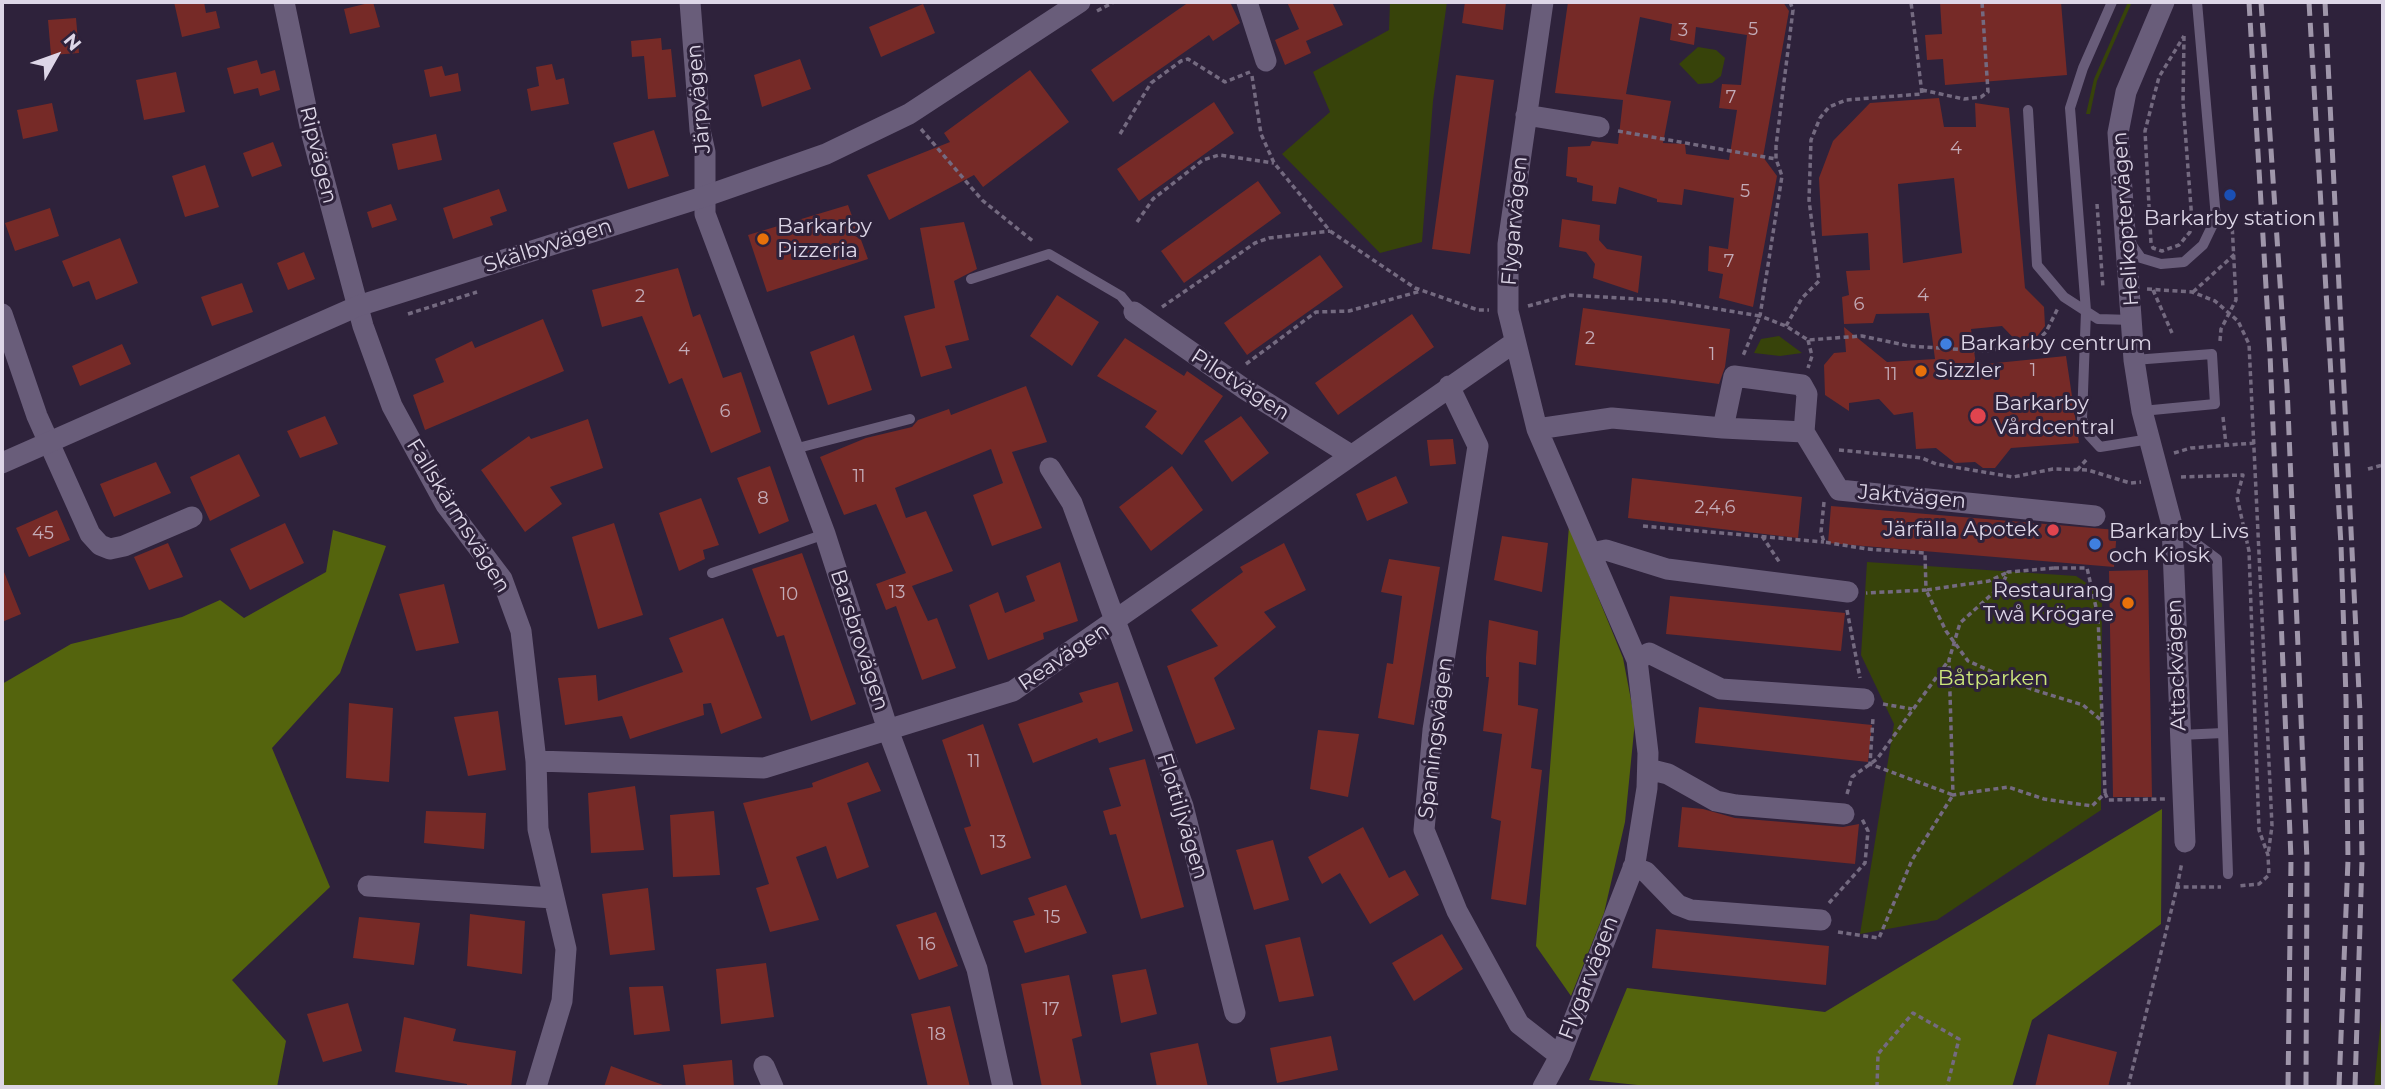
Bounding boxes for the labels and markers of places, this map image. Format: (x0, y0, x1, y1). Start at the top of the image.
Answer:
marker: Barkarby station (2222, 187, 2238, 203)
place label: Barkarby station (2144, 206, 2316, 232)
place label: Barkarby Pizzeria (777, 214, 872, 264)
marker: Barkarby Pizzeria (755, 231, 771, 247)
place label: Barkarby centrum (1960, 331, 2152, 357)
marker: Barkarby centrum (1938, 336, 1954, 352)
place label: Sizzler (1935, 358, 2002, 384)
marker: Sizzler (1913, 363, 1929, 379)
place label: Barkarby Vårdcentral (1994, 391, 2115, 441)
marker: Barkarby Vårdcentral (1968, 406, 1988, 426)
place label: Järfälla Apotek (1883, 517, 2039, 543)
place label: Barkarby Livs och Kiosk (2109, 519, 2249, 569)
marker: Järfälla Apotek (2045, 522, 2061, 538)
marker: Barkarby Livs och Kiosk (2087, 536, 2103, 552)
place label: Restaurang Twå Krögare (1983, 578, 2114, 628)
marker: Restaurang Twå Krögare (2120, 595, 2136, 611)

